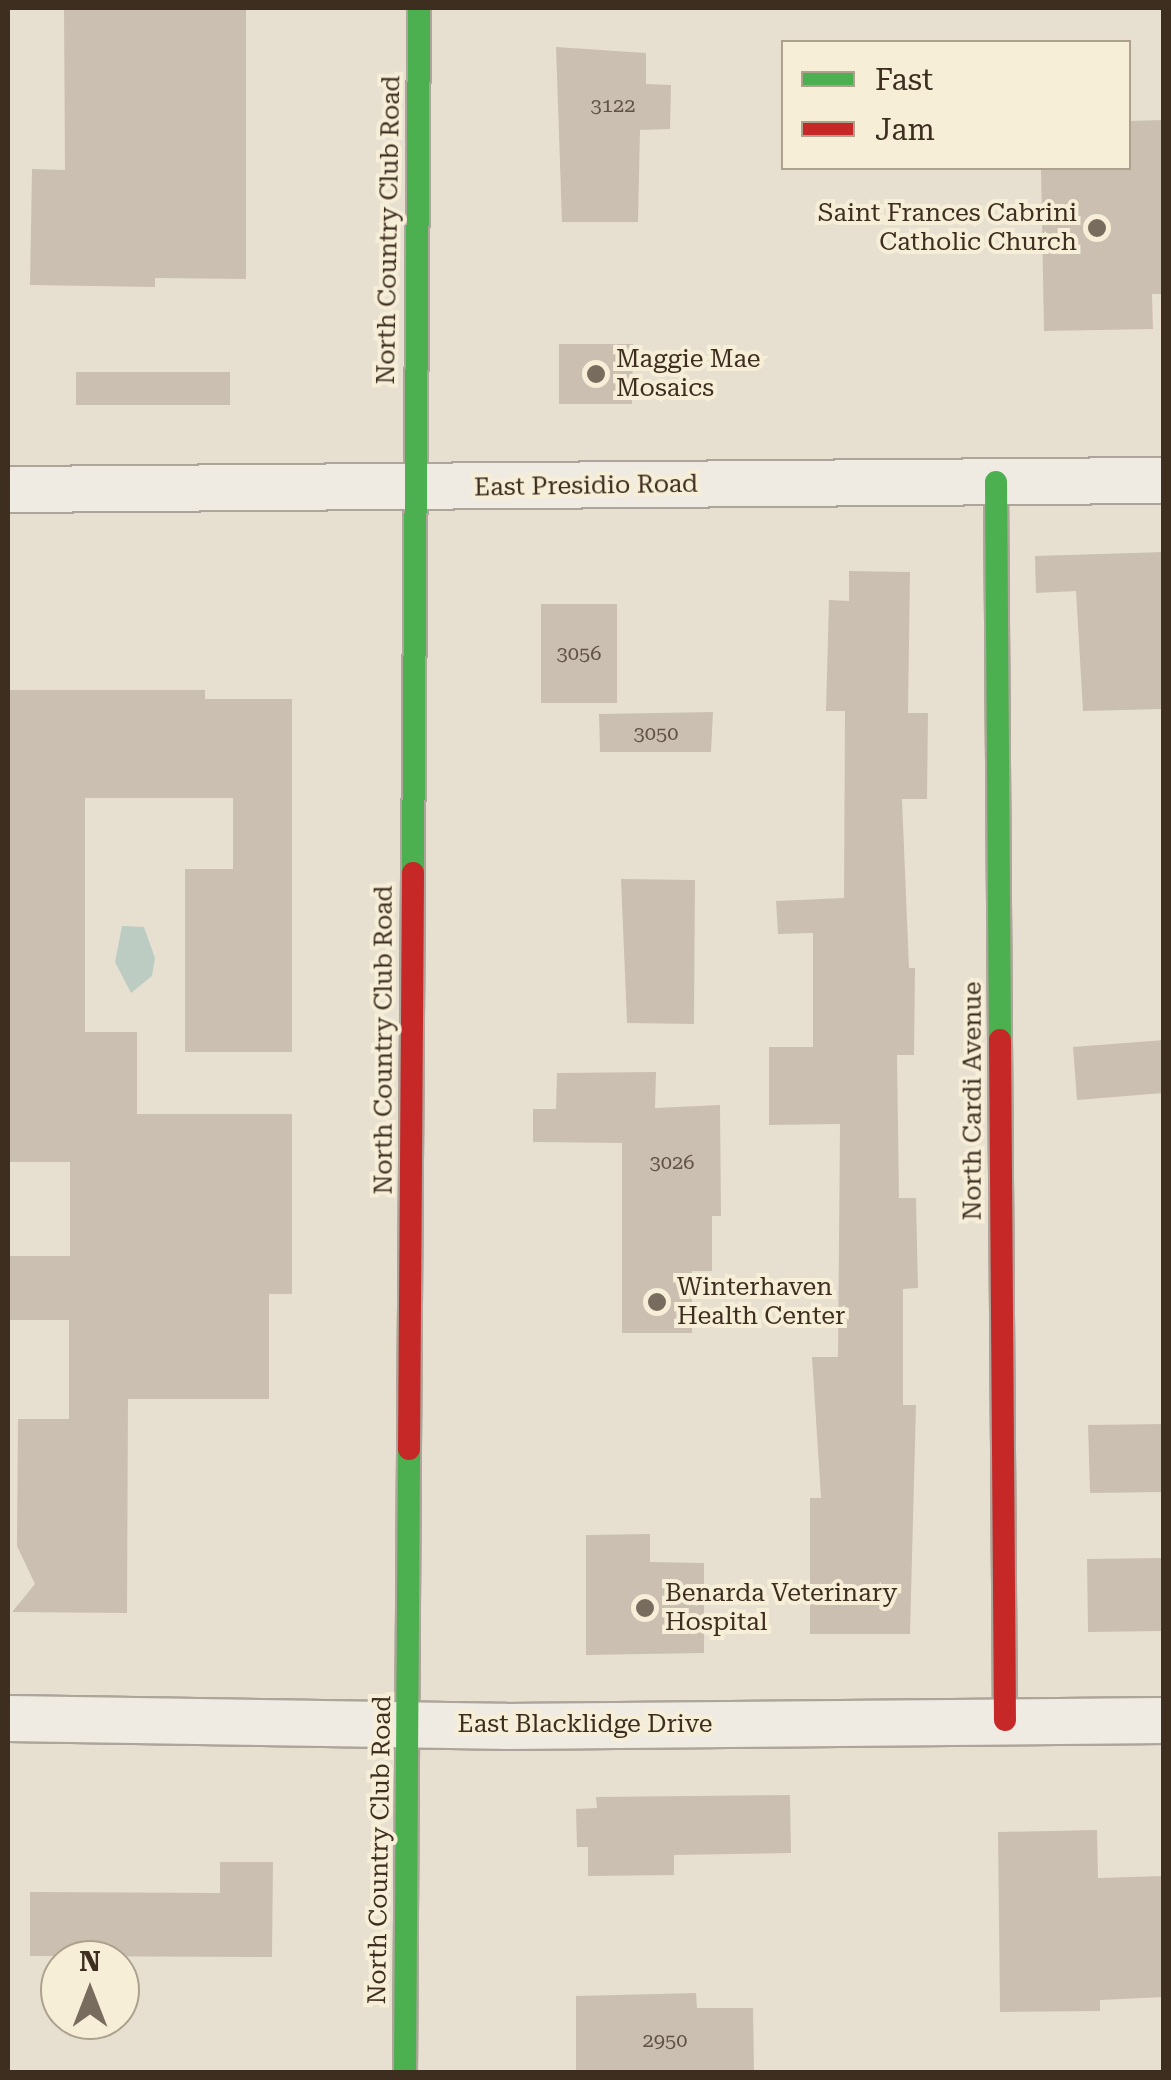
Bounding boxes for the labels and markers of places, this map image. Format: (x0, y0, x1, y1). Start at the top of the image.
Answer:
place label: Saint Frances Cabrini Catholic Church (818, 199, 1077, 258)
marker: Saint Frances Cabrini Catholic Church (1086, 217, 1108, 239)
place label: Maggie Mae Mosaics (616, 345, 760, 404)
marker: Maggie Mae Mosaics (585, 363, 607, 385)
place label: Winterhaven Health Center (677, 1273, 845, 1332)
marker: Winterhaven Health Center (646, 1291, 668, 1313)
place label: Benarda Veterinary Hospital (665, 1579, 897, 1638)
marker: Benarda Veterinary Hospital (634, 1597, 656, 1619)

